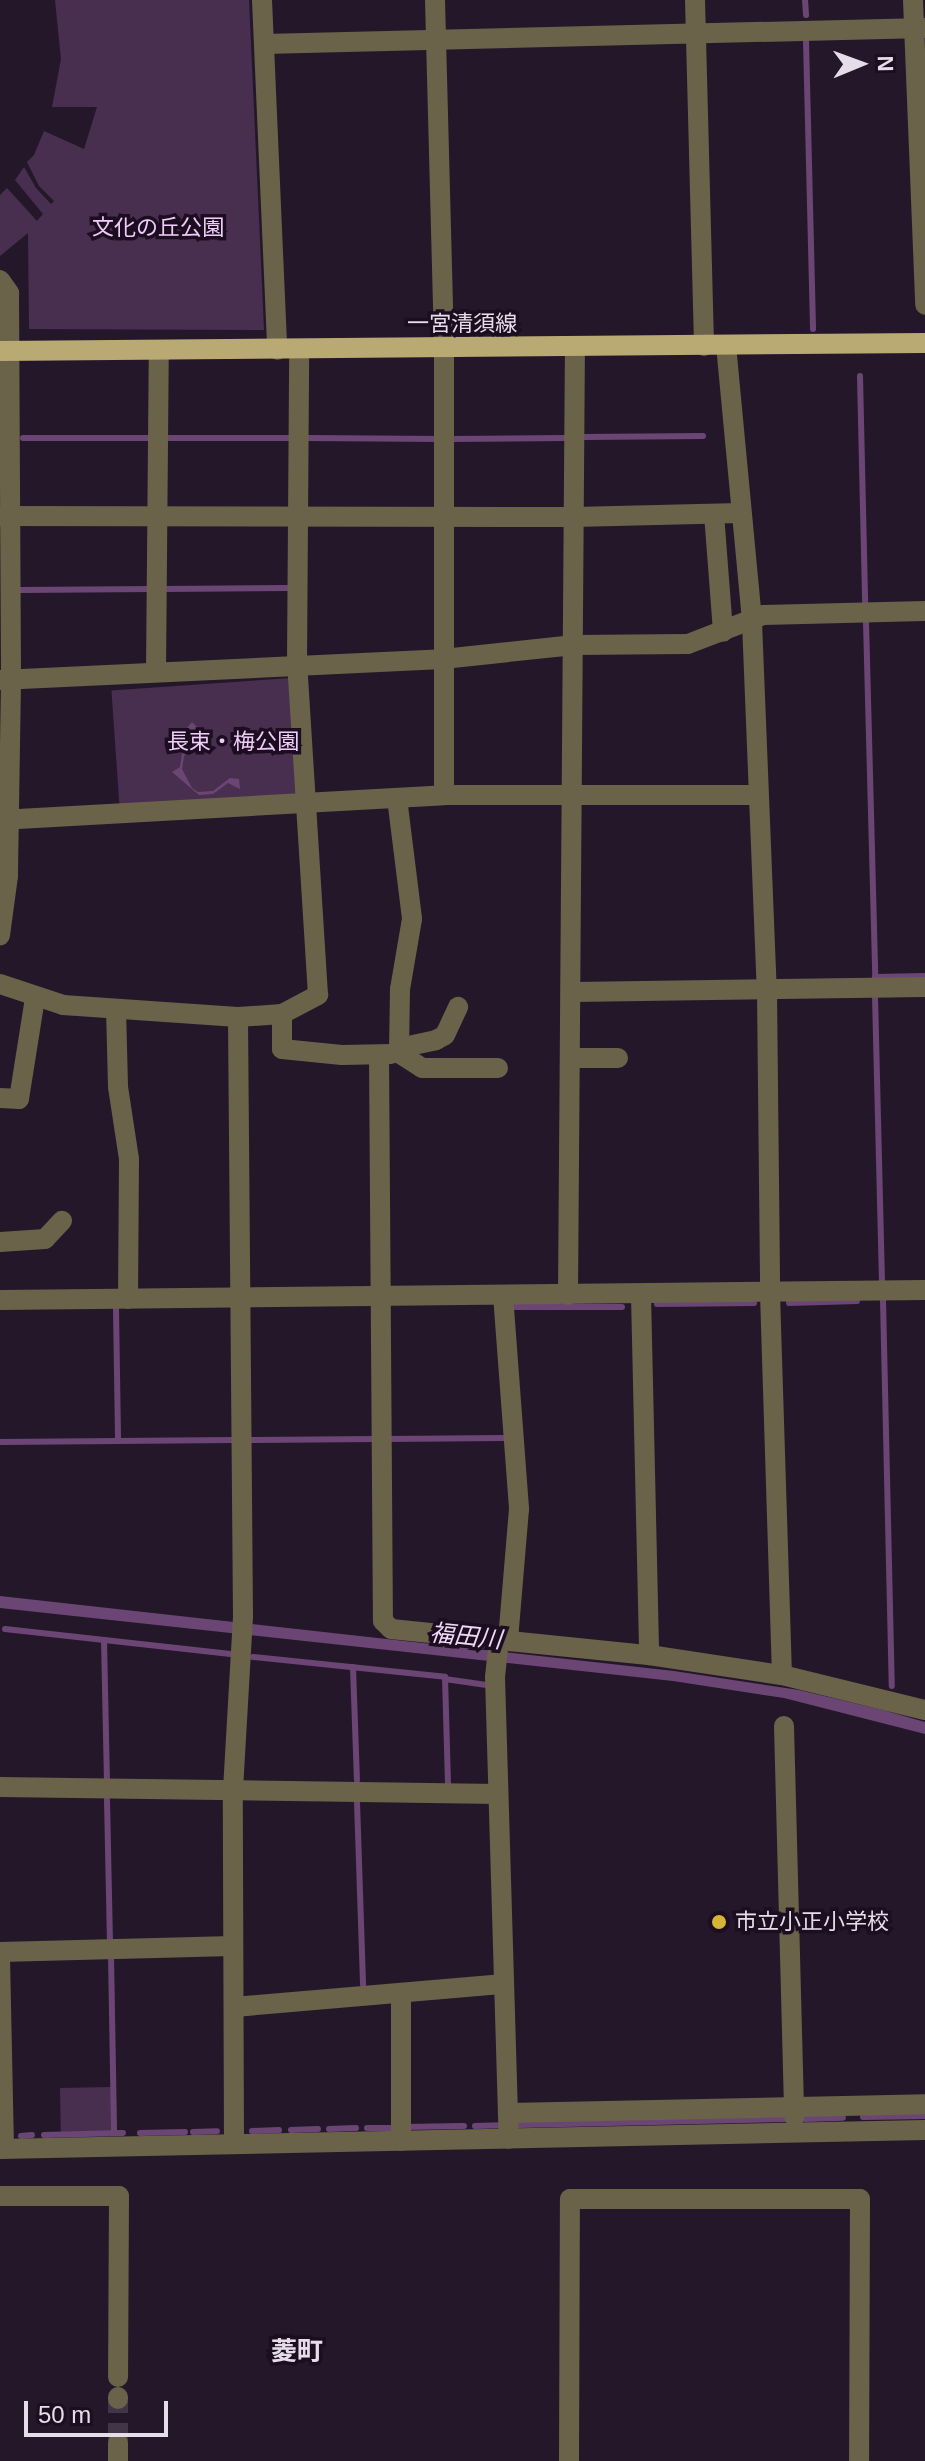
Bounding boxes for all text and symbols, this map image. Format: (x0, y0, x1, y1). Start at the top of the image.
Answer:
north arrow (821, 24, 901, 104)
text: N (873, 55, 898, 72)
park label: 文化の丘公園 (92, 215, 224, 241)
street label: 一宮清須線 (407, 311, 517, 337)
park label: 長束・梅公園 (167, 729, 299, 755)
water label: 福田川 (429, 1618, 503, 1654)
place label: 市立小正小学校 (735, 1909, 889, 1935)
marker: 市立小正小学校 (710, 1913, 728, 1931)
district label: 菱町 (271, 2336, 323, 2368)
scale bar (28, 2385, 172, 2435)
text: 50 m (38, 2401, 91, 2428)

